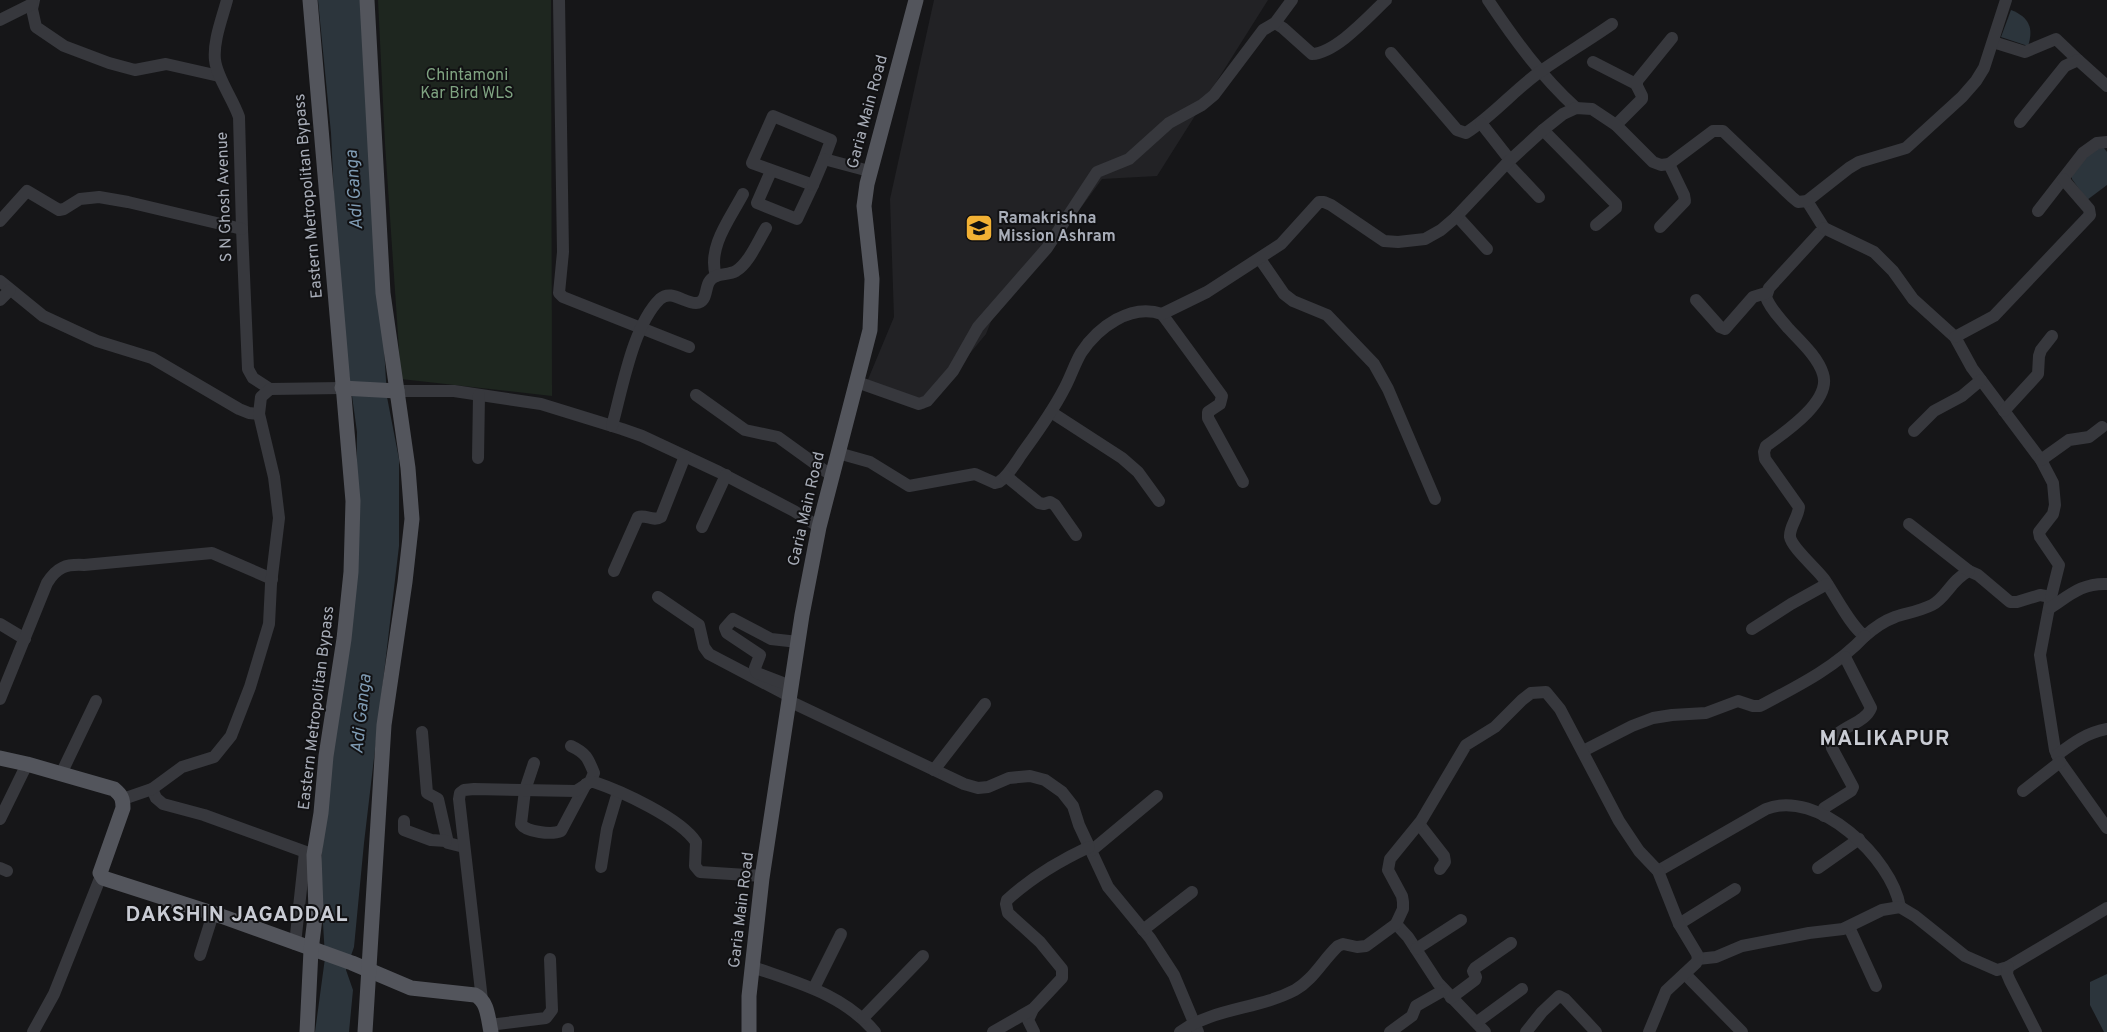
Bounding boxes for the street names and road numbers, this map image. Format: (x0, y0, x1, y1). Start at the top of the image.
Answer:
street label: Garia Main Road (843, 53, 893, 171)
street label: Eastern Metropolitan Bypass (290, 93, 328, 299)
street label: S N Ghosh Avenue (213, 131, 237, 263)
street label: Garia Main Road (784, 450, 830, 568)
street label: Eastern Metropolitan Bypass (295, 605, 339, 811)
street label: Garia Main Road (725, 851, 759, 969)

